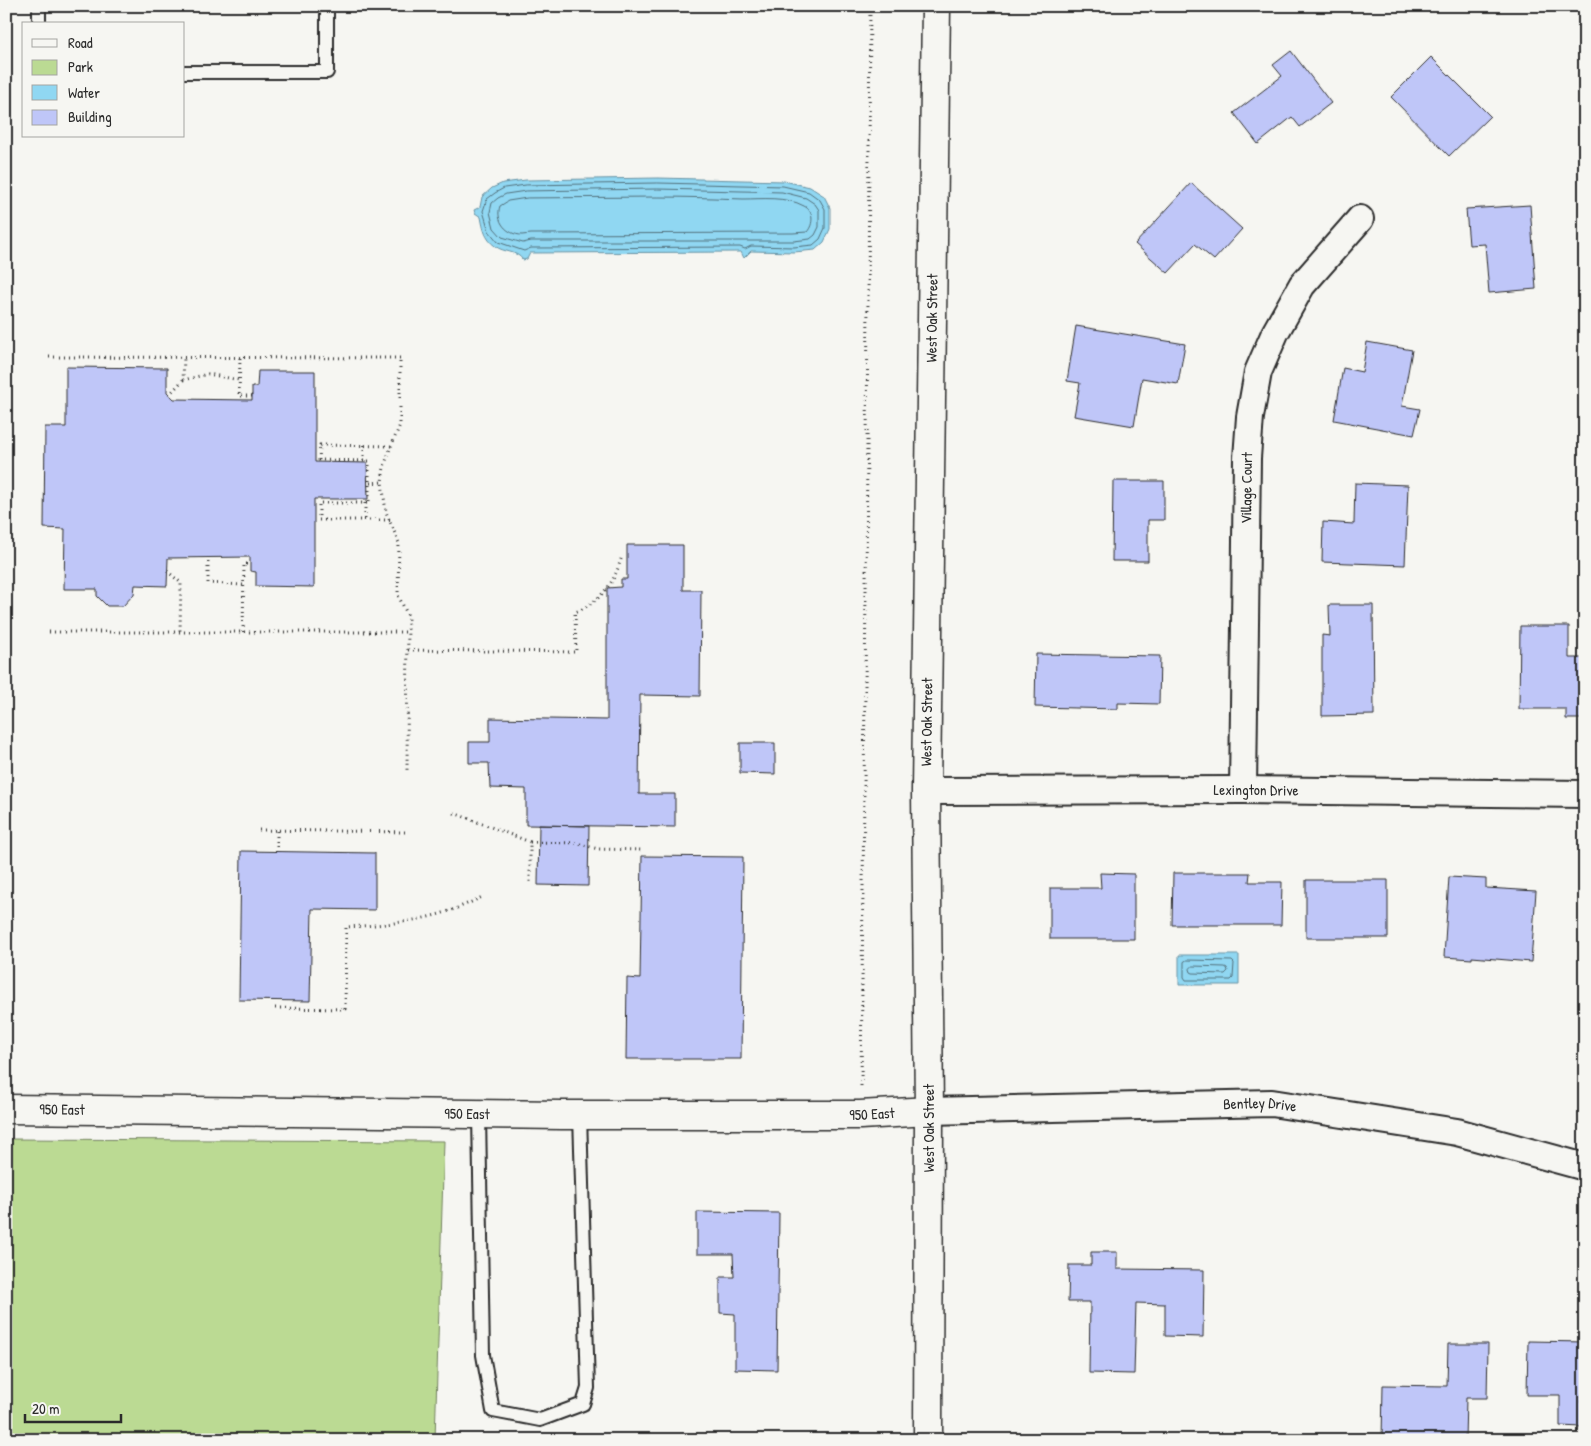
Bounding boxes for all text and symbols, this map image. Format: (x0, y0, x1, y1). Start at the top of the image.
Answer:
legend (22, 22, 185, 138)
text: Road (68, 32, 93, 53)
text: Park (68, 56, 93, 77)
text: Water (68, 82, 100, 103)
text: Building (68, 106, 112, 127)
street label: West Oak Street (920, 273, 943, 362)
street label: Village Court (1235, 451, 1257, 524)
street label: West Oak Street (915, 677, 937, 766)
street label: Lexington Drive (1214, 779, 1299, 801)
street label: West Oak Street (918, 1083, 939, 1172)
street label: Bentley Drive (1223, 1092, 1298, 1117)
street label: 950 East (39, 1098, 86, 1120)
street label: 950 East (849, 1102, 896, 1125)
street label: 950 East (444, 1103, 491, 1124)
scale bar (25, 1391, 121, 1423)
text: 20 m (32, 1398, 59, 1419)

